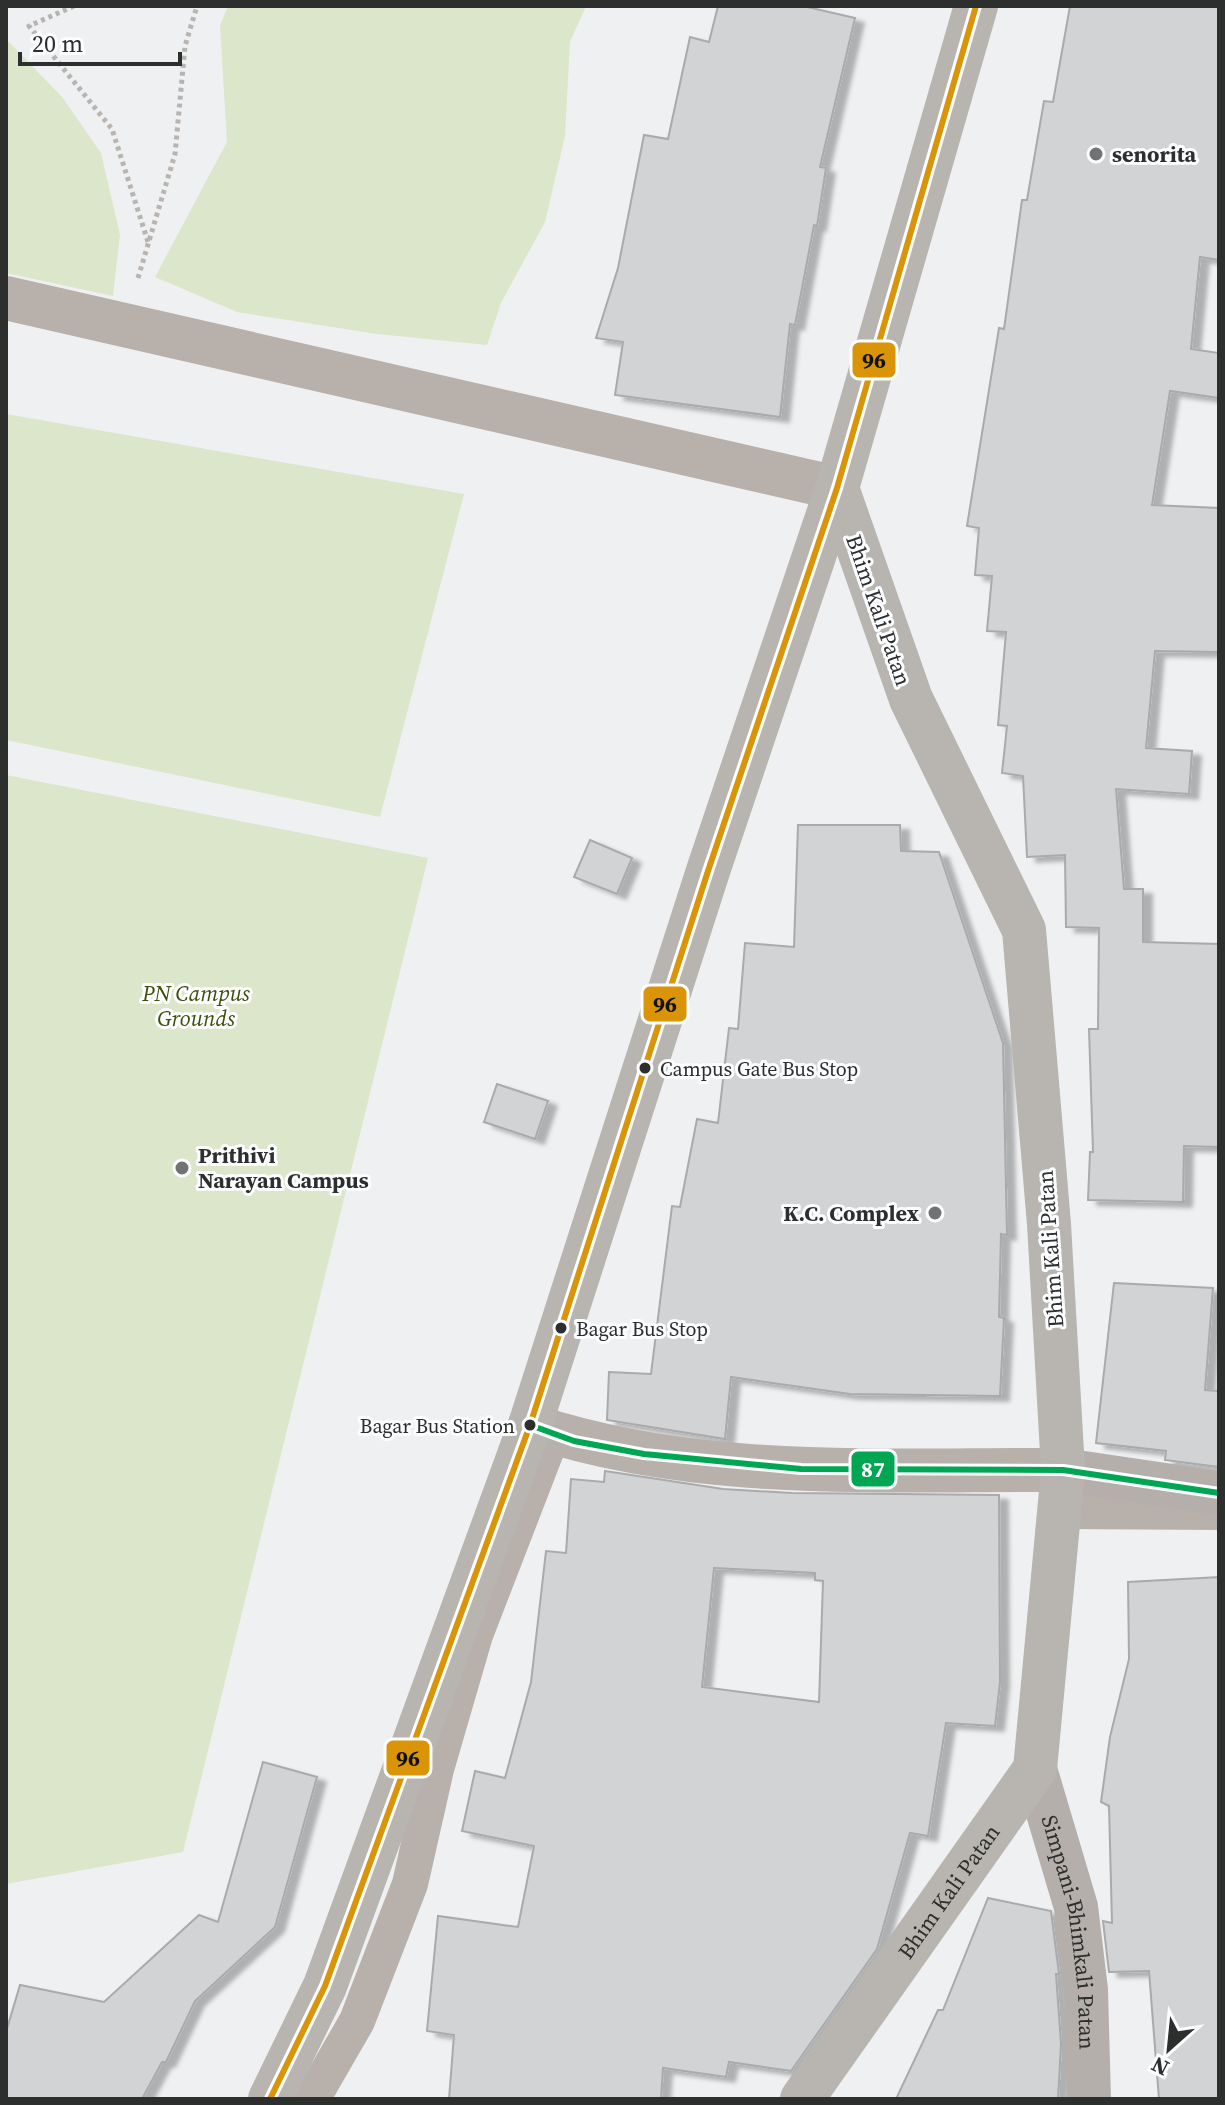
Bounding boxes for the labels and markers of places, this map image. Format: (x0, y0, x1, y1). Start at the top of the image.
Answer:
place label: senorita (1112, 139, 1197, 169)
marker: senorita (1087, 145, 1105, 163)
place label: Campus Gate Bus Stop (660, 1055, 858, 1083)
marker: Campus Gate Bus Stop (637, 1060, 653, 1076)
place label: Prithivi Narayan Campus (198, 1140, 369, 1195)
marker: Prithivi Narayan Campus (173, 1159, 191, 1177)
place label: K.C. Complex (783, 1198, 919, 1228)
marker: K.C. Complex (926, 1204, 944, 1222)
place label: Bagar Bus Stop (576, 1315, 708, 1343)
marker: Bagar Bus Stop (553, 1320, 569, 1336)
place label: Bagar Bus Station (360, 1412, 515, 1440)
marker: Bagar Bus Station (522, 1417, 538, 1433)

